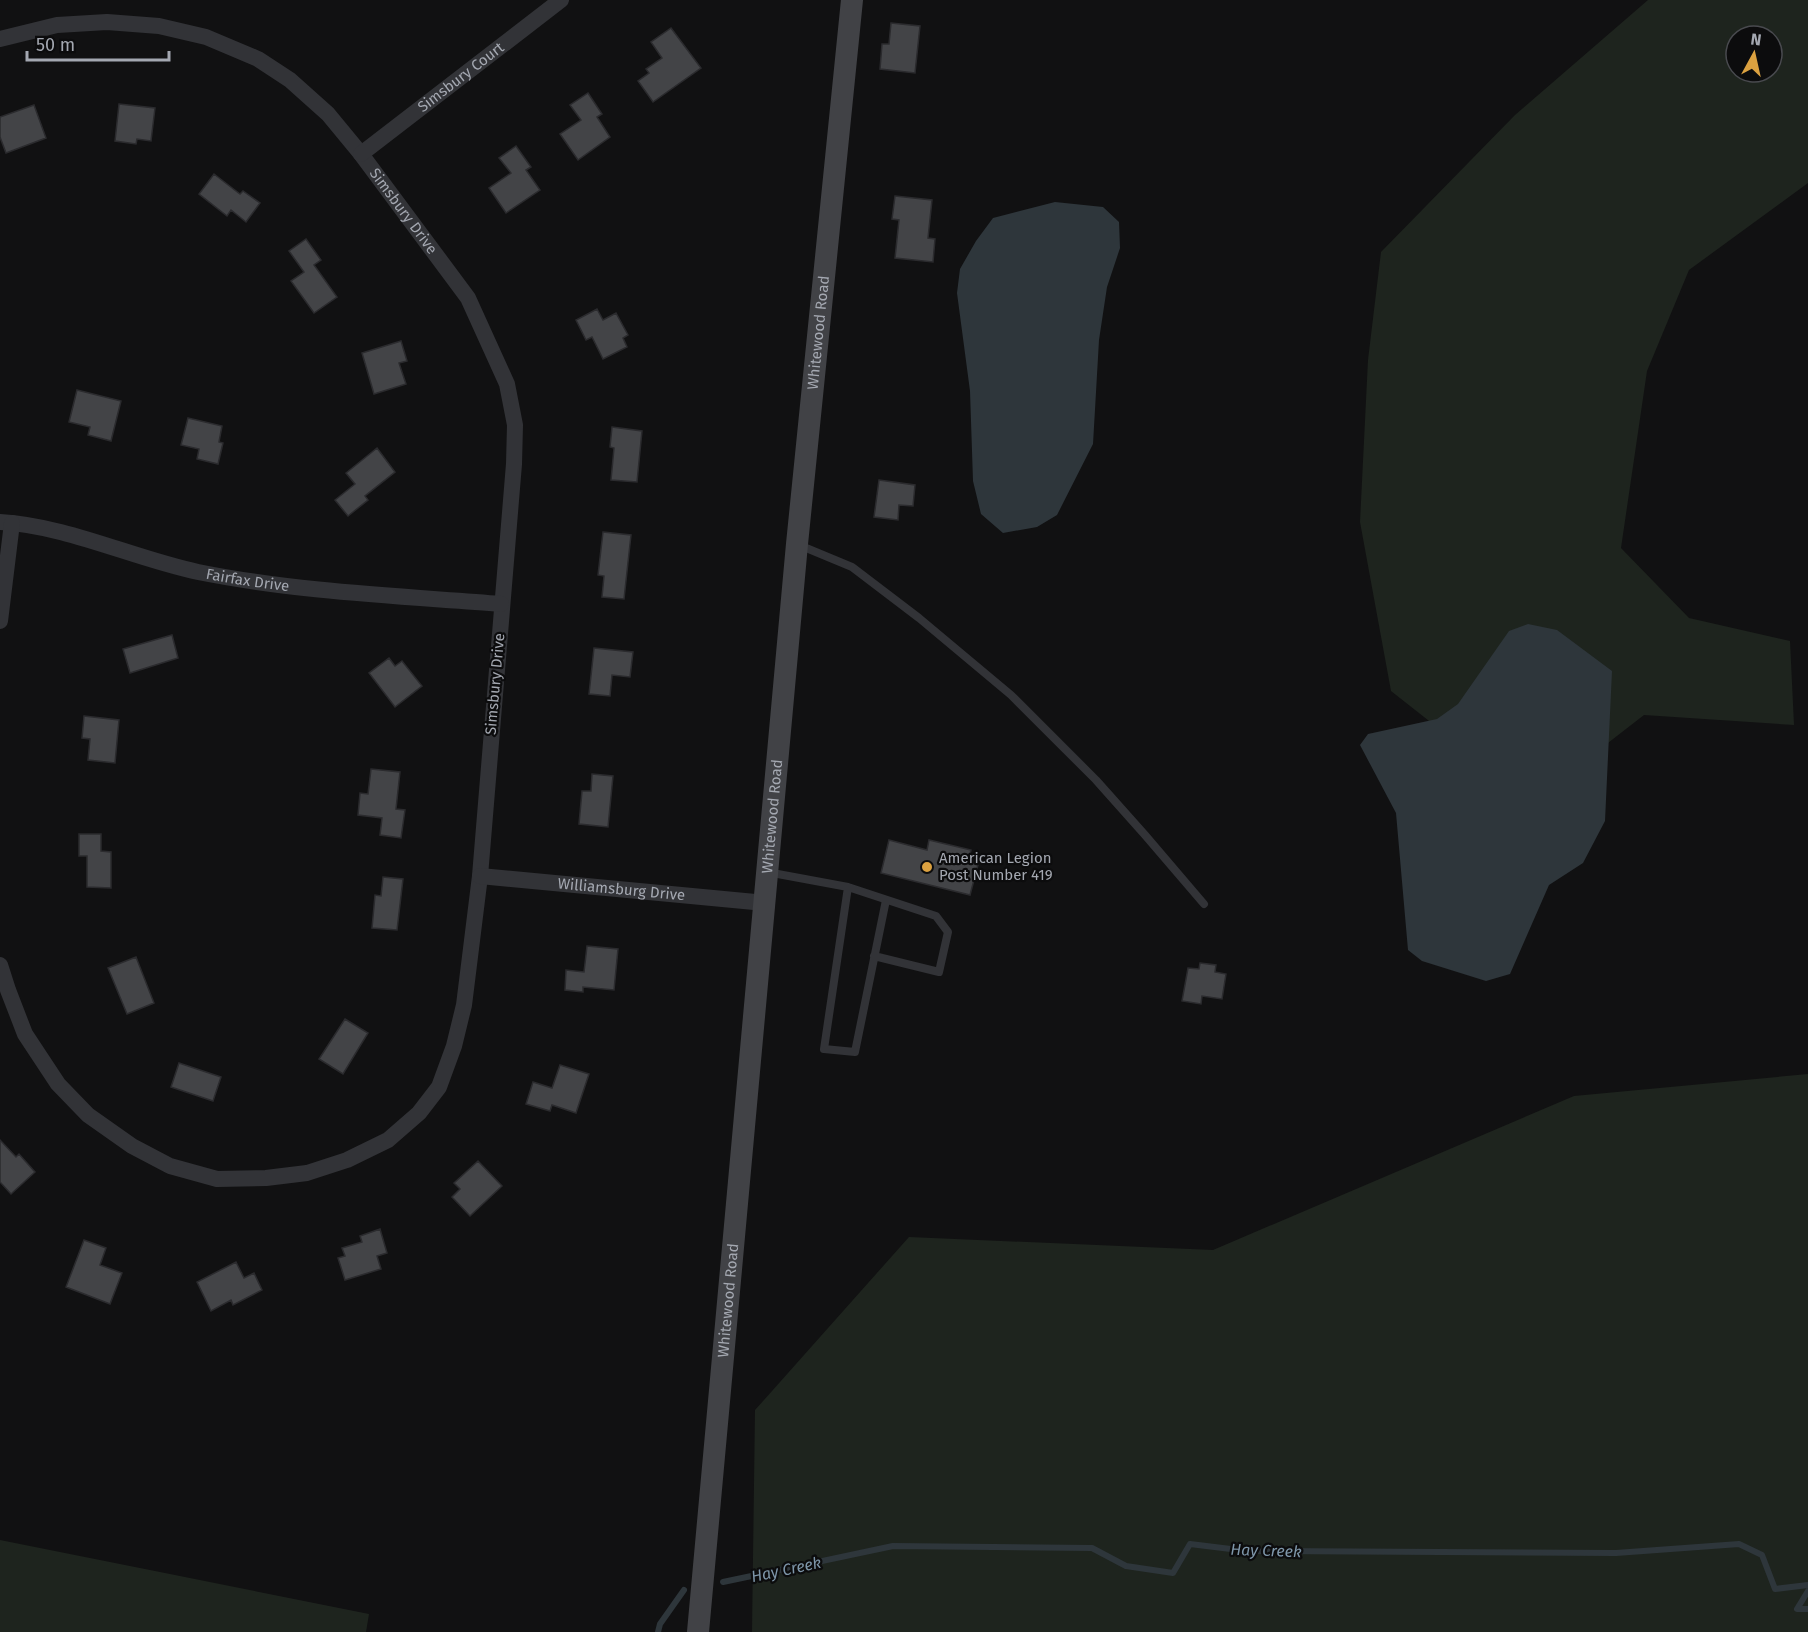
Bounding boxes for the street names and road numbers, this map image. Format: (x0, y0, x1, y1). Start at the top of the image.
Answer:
street label: Simsbury Court (414, 38, 508, 116)
street label: Simsbury Drive (366, 165, 441, 258)
street label: Whitewood Road (804, 275, 833, 391)
street label: Fairfax Drive (205, 565, 290, 595)
street label: Simsbury Drive (482, 632, 508, 736)
street label: Whitewood Road (758, 758, 786, 874)
street label: Williamsburg Drive (557, 874, 686, 904)
street label: Whitewood Road (714, 1242, 742, 1358)

